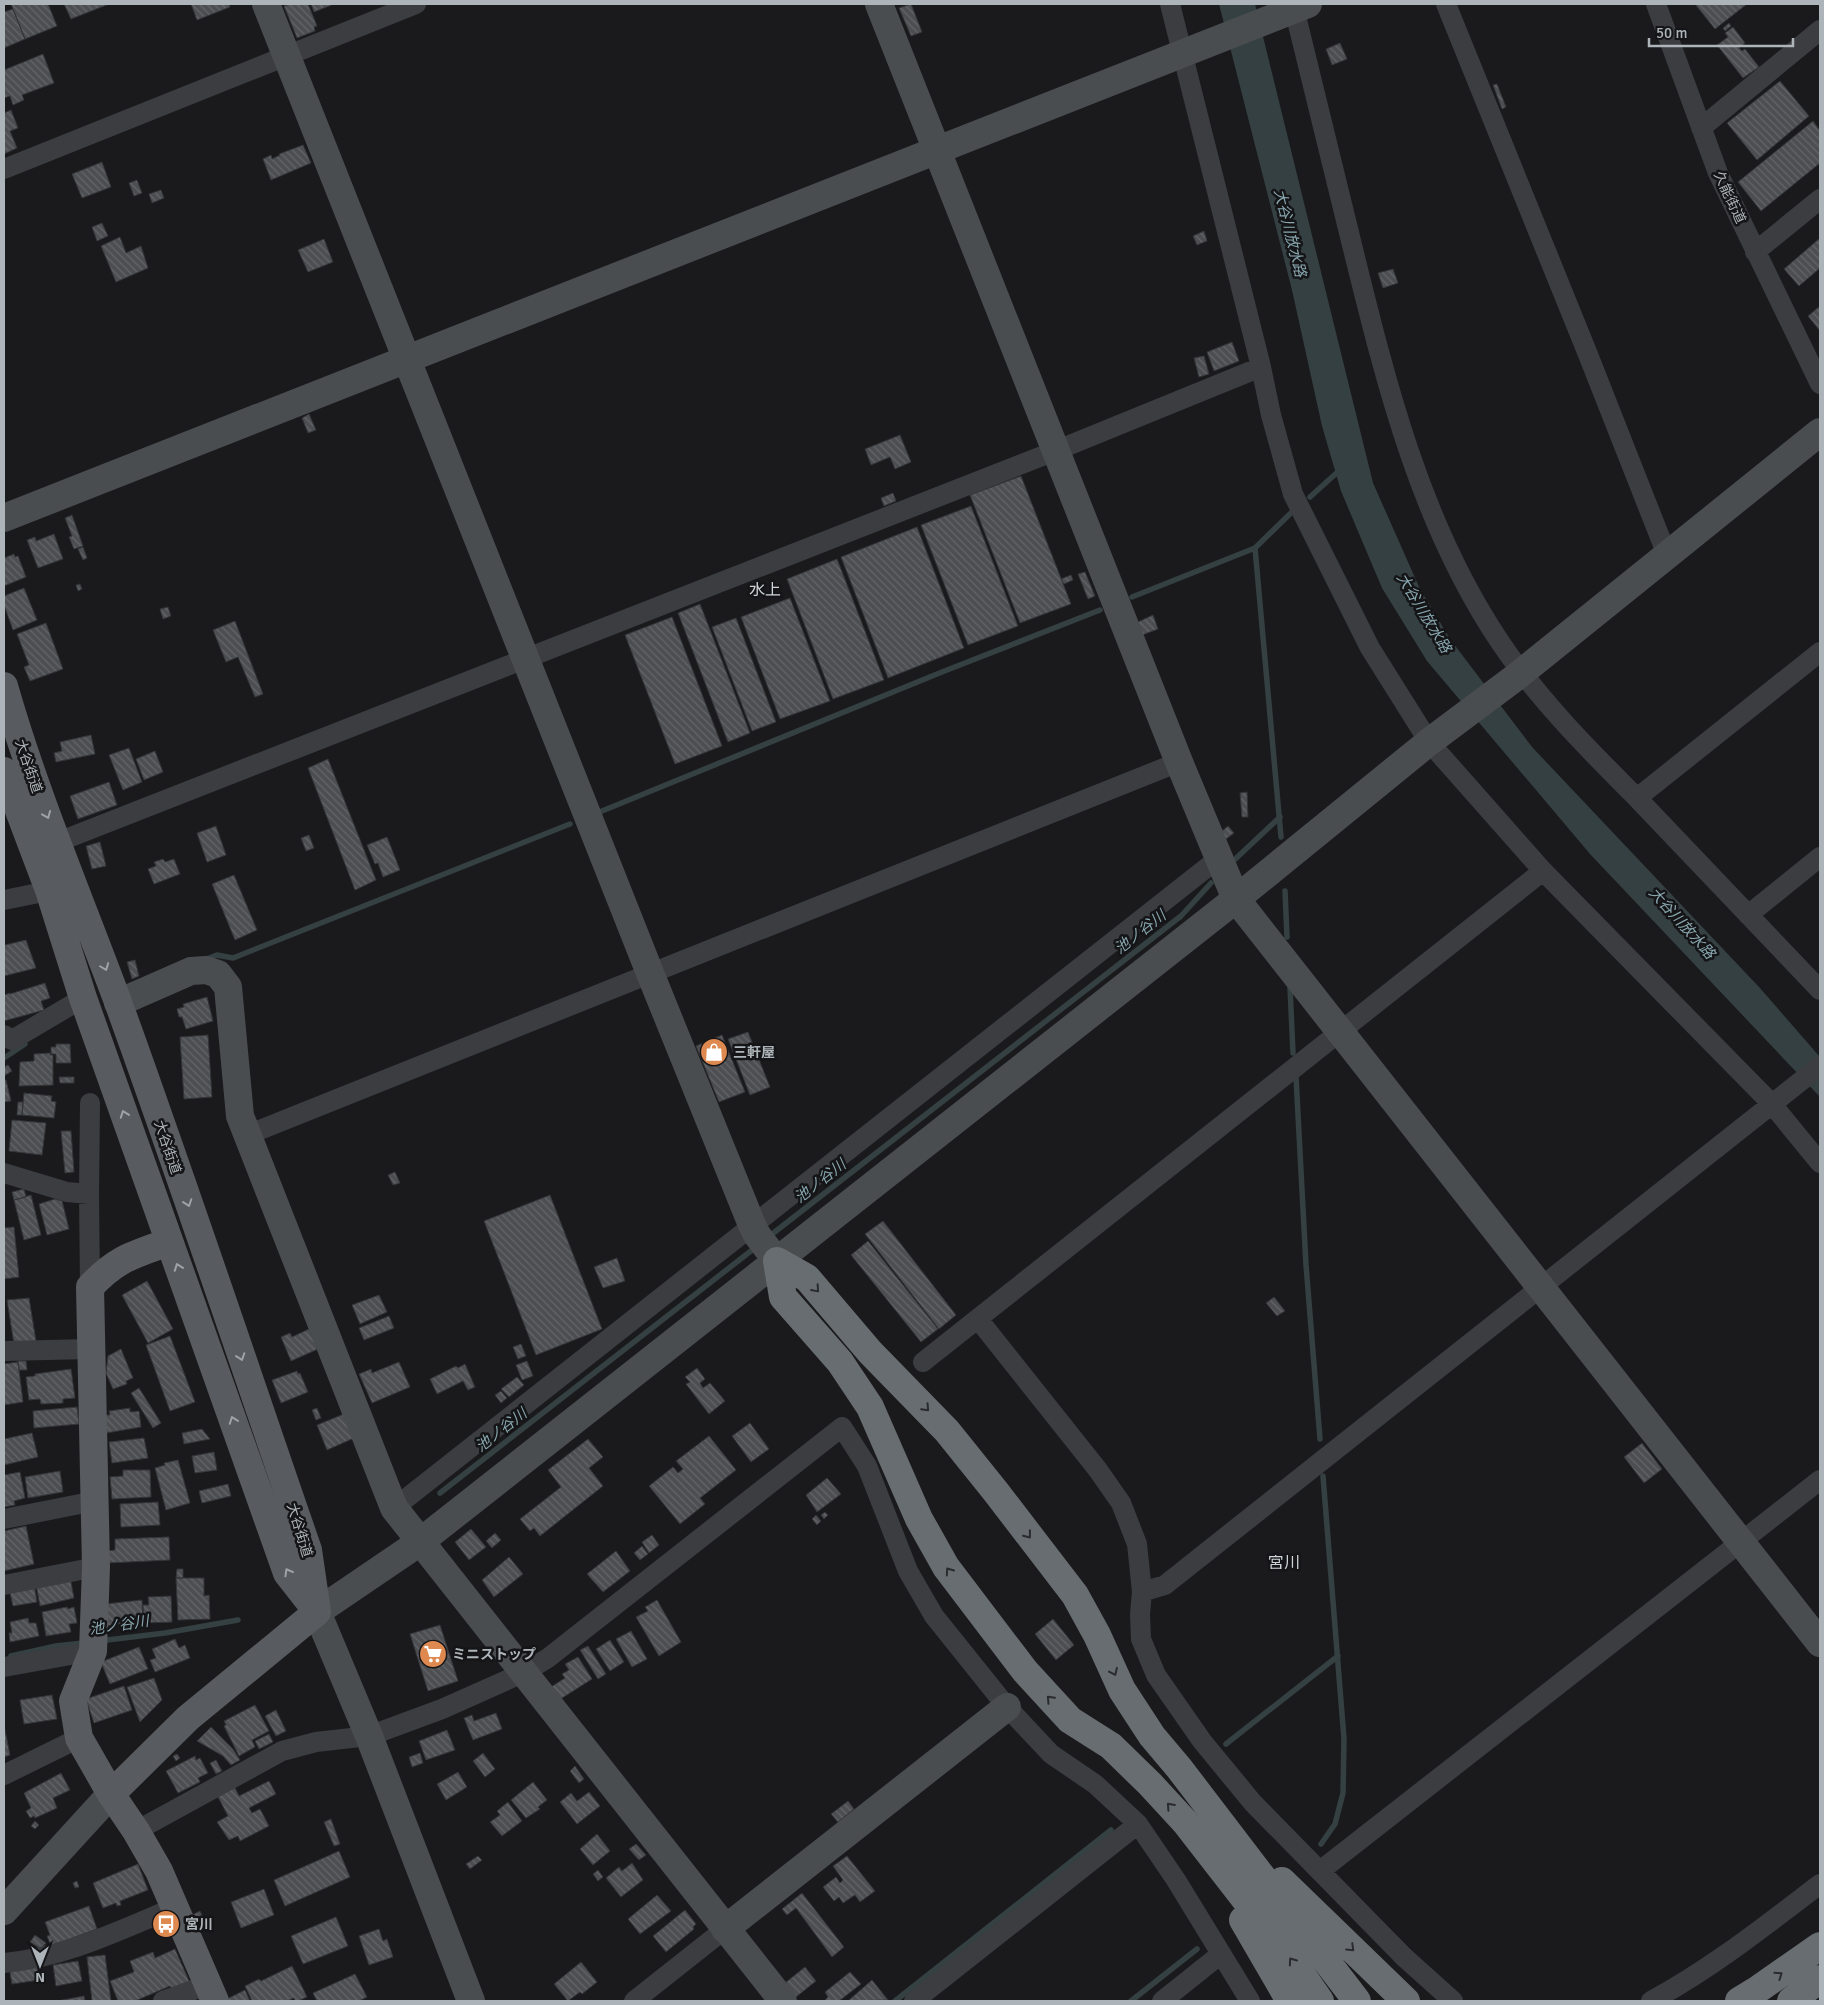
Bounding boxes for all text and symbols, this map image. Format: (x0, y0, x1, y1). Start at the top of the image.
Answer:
scale bar (1649, 15, 1793, 47)
text: 50 m (1656, 24, 1687, 42)
street label: 久能街道 (1710, 168, 1749, 226)
water label: 大谷川放水路 (1270, 187, 1310, 281)
water label: 大谷川放水路 (1393, 570, 1456, 658)
district label: 水上 (749, 580, 781, 600)
street label: 大谷街道 (11, 737, 46, 795)
one-way arrow (41, 810, 52, 819)
water label: 大谷川放水路 (1645, 884, 1720, 964)
water label: 池ノ谷川 (1111, 905, 1171, 958)
one-way arrow (99, 962, 109, 971)
shop icon: 三軒屋 (699, 1037, 729, 1067)
place label: 三軒屋 (733, 1044, 775, 1061)
one-way arrow (120, 1110, 130, 1119)
street label: 大谷街道 (150, 1118, 185, 1176)
water label: 池ノ谷川 (791, 1154, 851, 1207)
one-way arrow (182, 1198, 192, 1207)
one-way arrow (174, 1263, 184, 1272)
one-way arrow (810, 1283, 819, 1292)
one-way arrow (235, 1352, 245, 1360)
water label: 池ノ谷川 (472, 1403, 532, 1456)
one-way arrow (920, 1403, 929, 1412)
one-way arrow (228, 1416, 238, 1425)
street label: 大谷街道 (283, 1501, 316, 1559)
one-way arrow (1023, 1529, 1031, 1538)
district label: 宮川 (1268, 1553, 1300, 1573)
one-way arrow (946, 1567, 955, 1577)
one-way arrow (284, 1569, 294, 1578)
water label: 池ノ谷川 (88, 1612, 152, 1638)
supermarket icon: ミニストップ (418, 1639, 448, 1669)
place label: ミニストップ (452, 1646, 536, 1663)
one-way arrow (1108, 1667, 1118, 1676)
one-way arrow (1047, 1695, 1056, 1704)
one-way arrow (1167, 1802, 1176, 1811)
bus stop icon: 宮川 (151, 1909, 181, 1939)
place label: 宮川 (185, 1916, 213, 1933)
north arrow (15, 1940, 65, 1990)
one-way arrow (1346, 1943, 1355, 1952)
one-way arrow (1289, 1957, 1298, 1967)
text: N (35, 1969, 45, 1986)
one-way arrow (1774, 1972, 1783, 1981)

